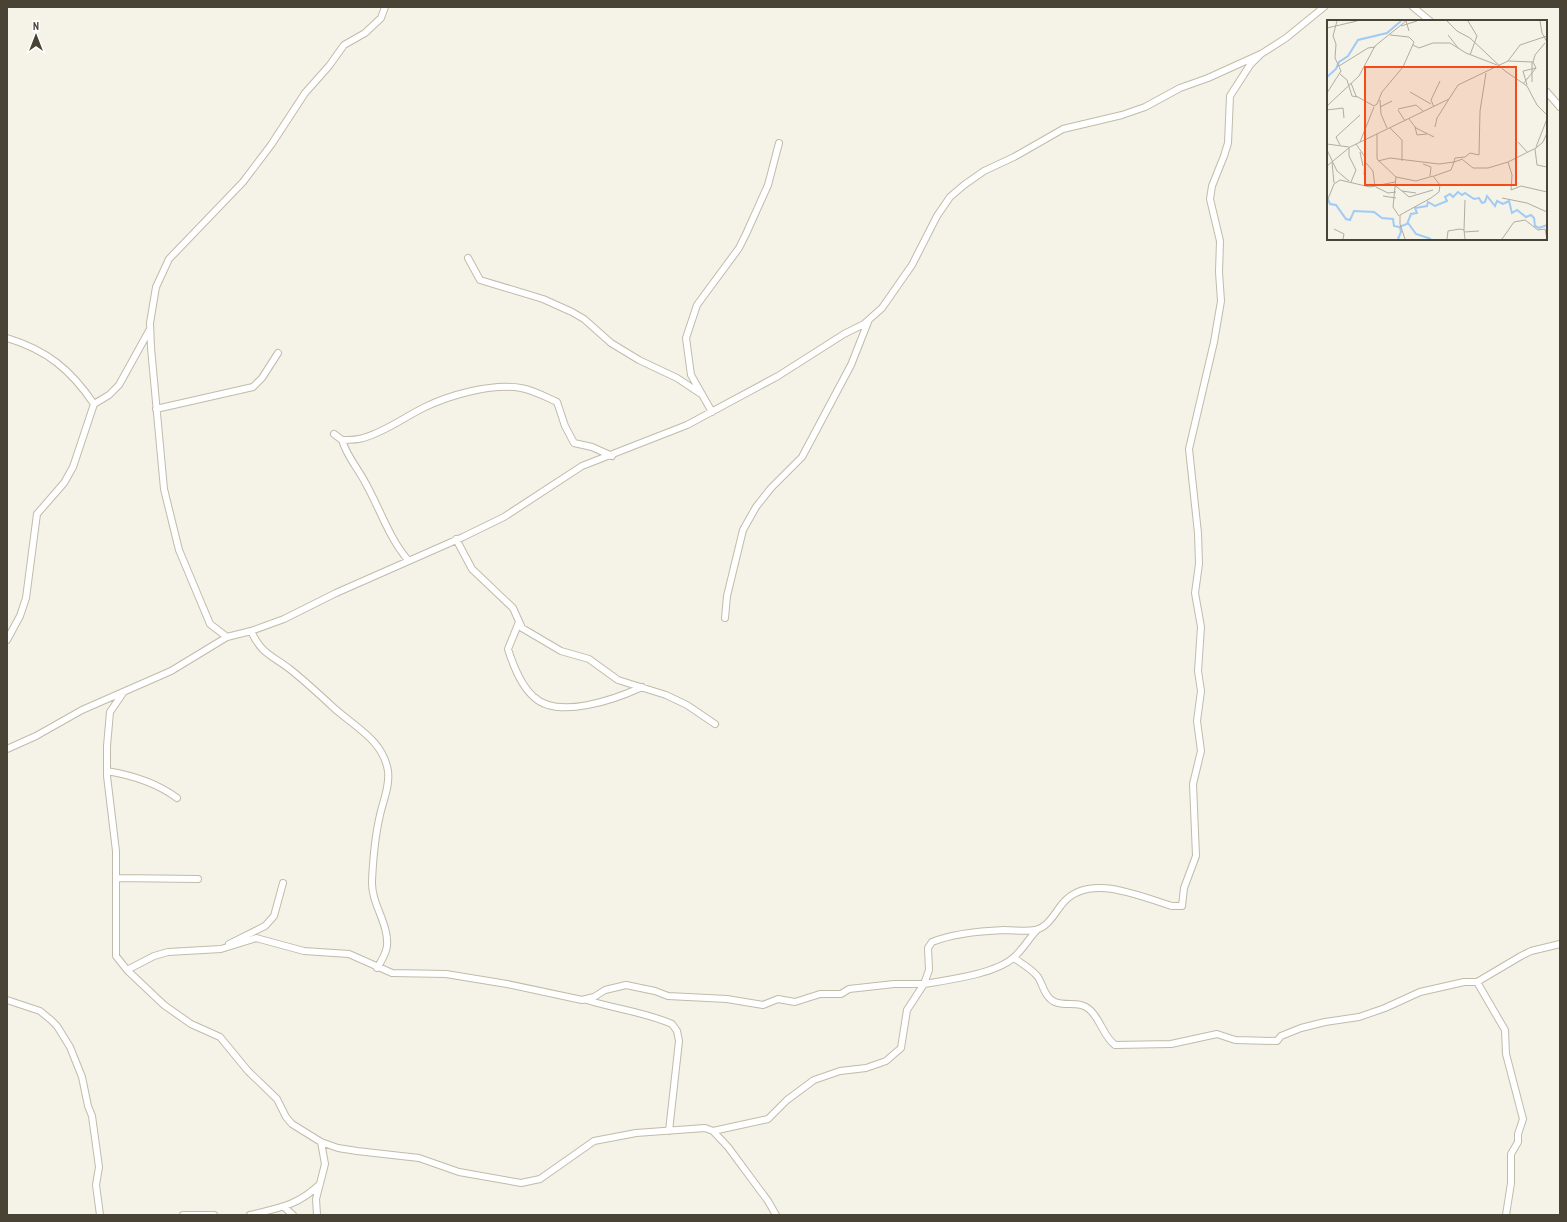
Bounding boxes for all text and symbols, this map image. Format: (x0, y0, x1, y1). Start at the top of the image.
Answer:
north arrow (16, 16, 56, 56)
text: N (33, 19, 39, 33)
inset map (1327, 20, 1547, 240)

